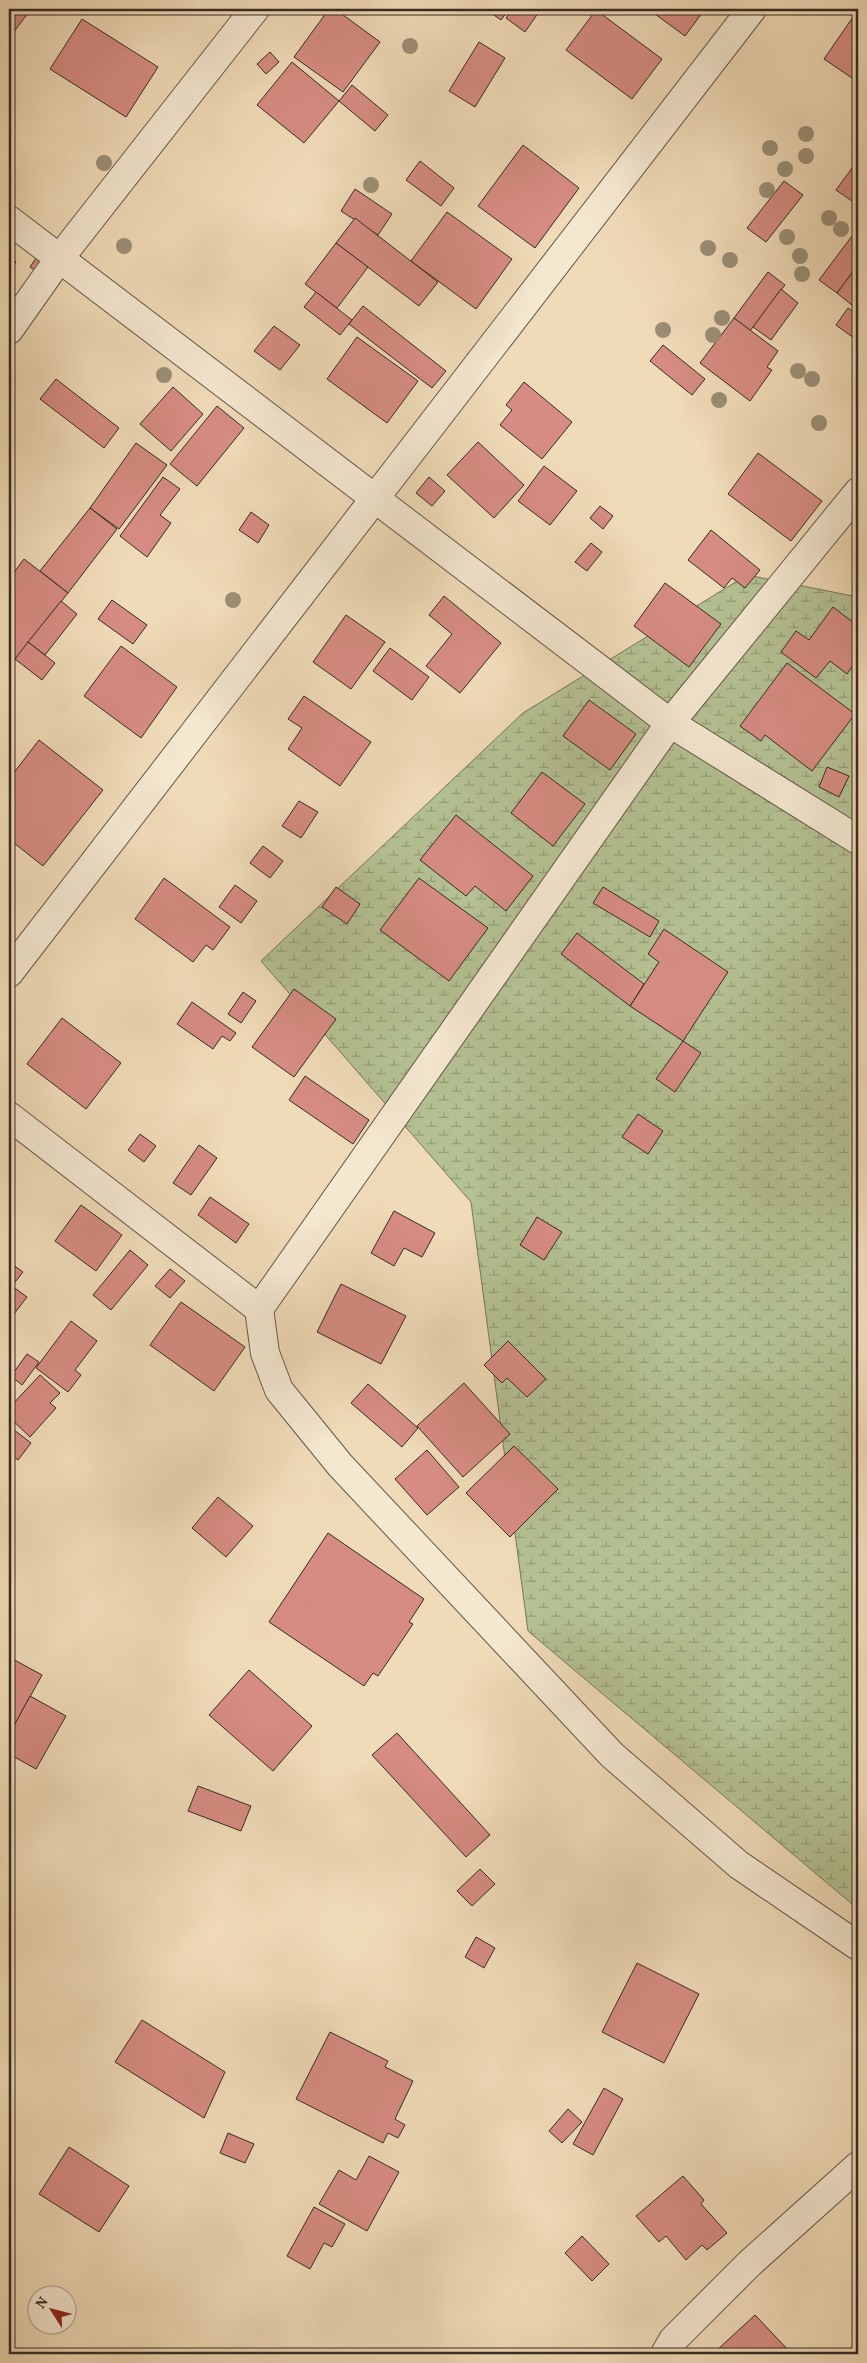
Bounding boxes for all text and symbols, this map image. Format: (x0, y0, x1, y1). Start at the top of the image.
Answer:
north arrow (28, 2286, 78, 2336)
text: N (32, 2294, 53, 2313)

